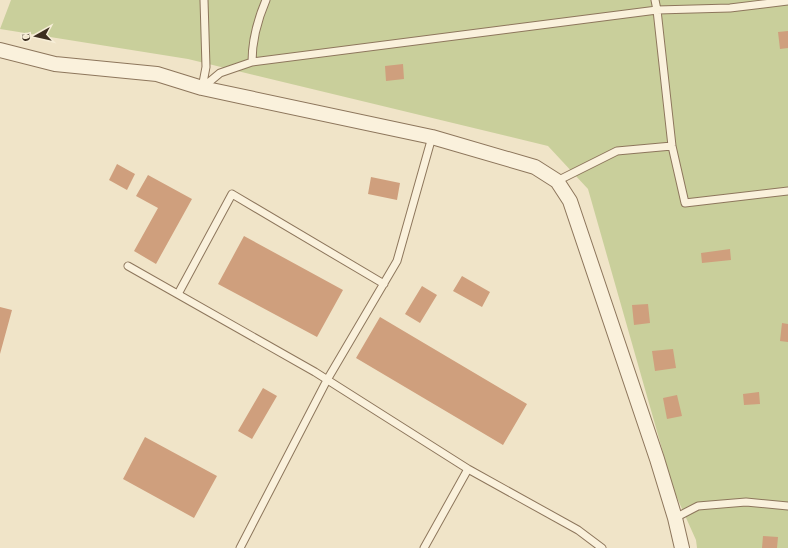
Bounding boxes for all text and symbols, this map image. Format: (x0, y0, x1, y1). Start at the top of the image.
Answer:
north arrow (16, 16, 56, 56)
text: С (18, 32, 34, 42)

